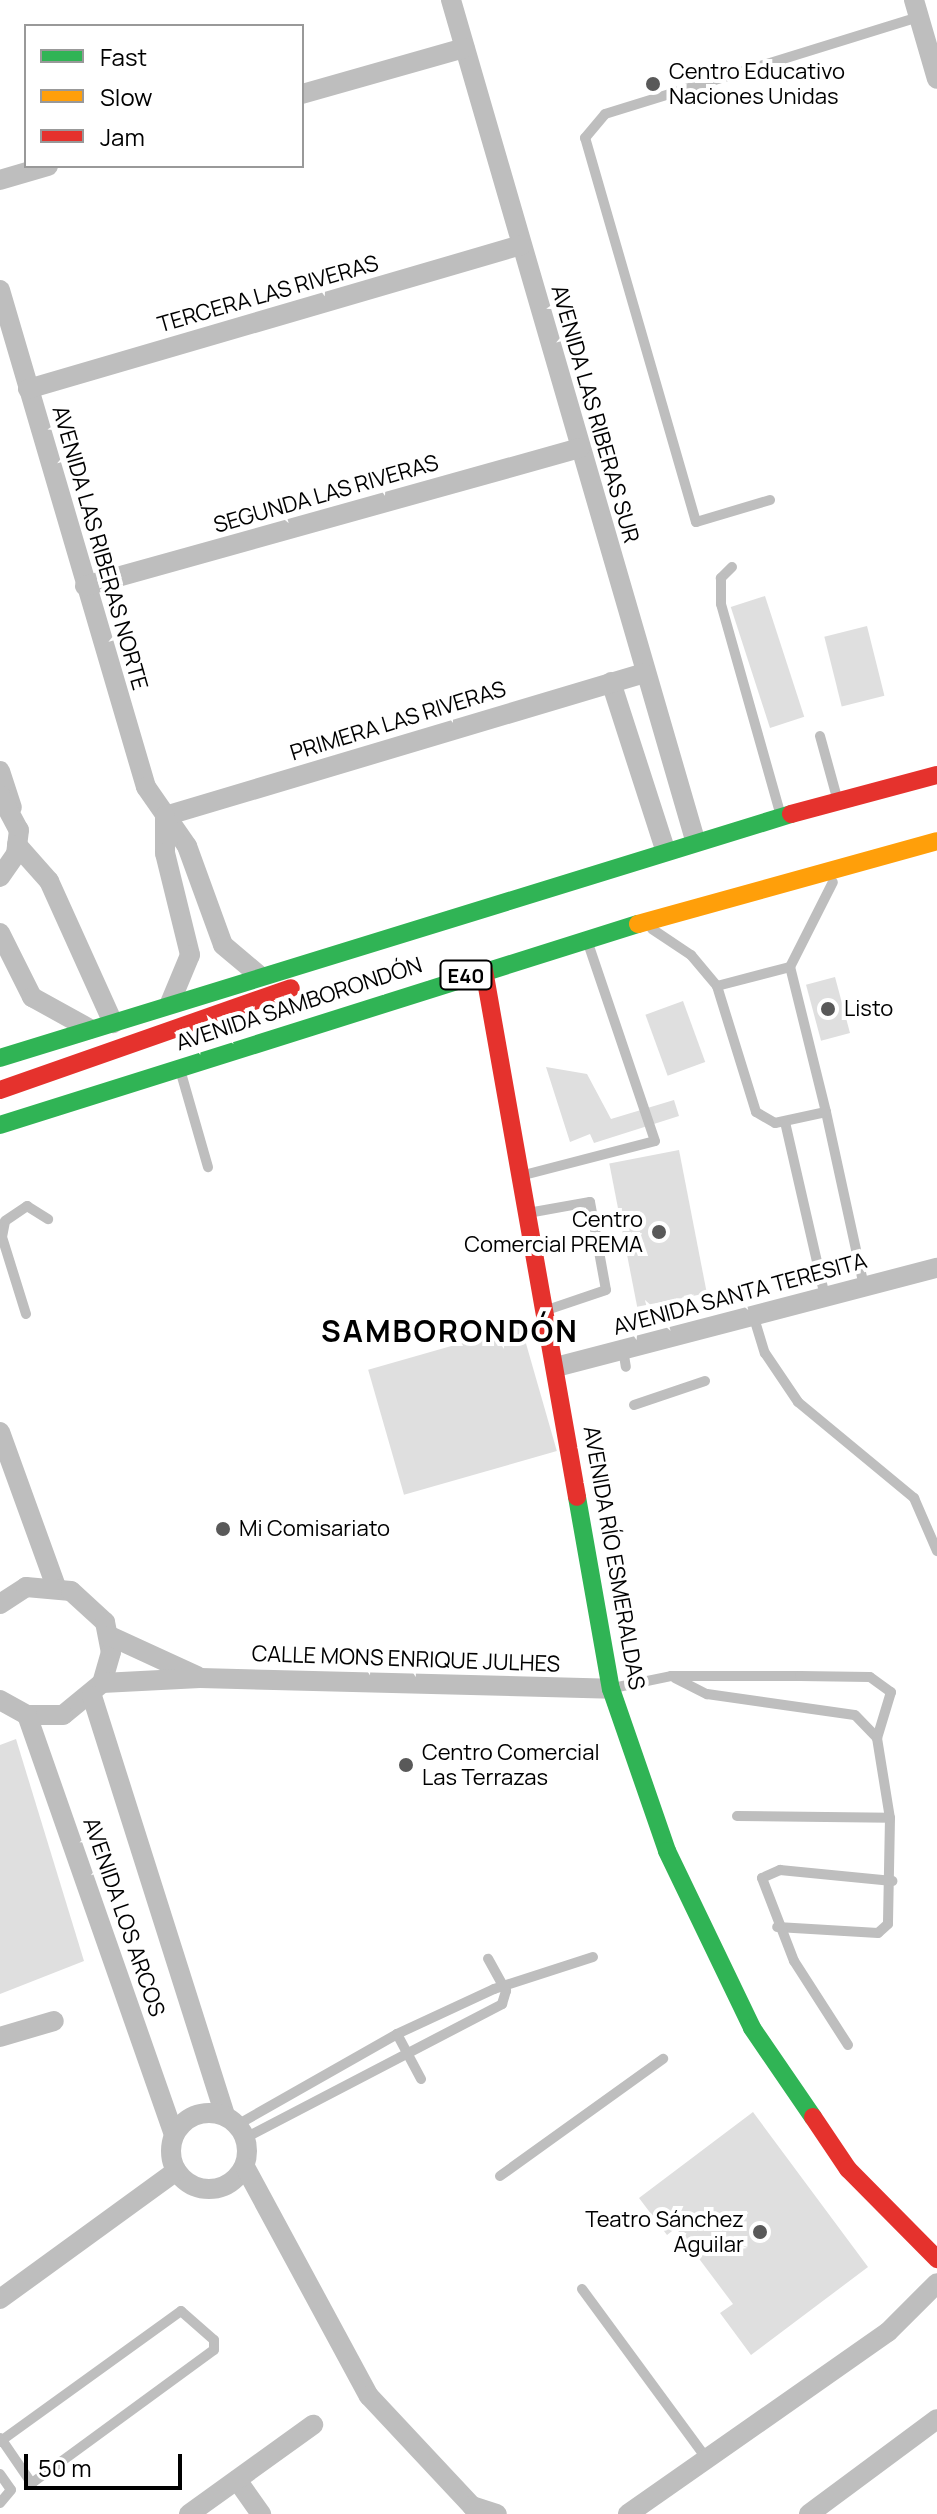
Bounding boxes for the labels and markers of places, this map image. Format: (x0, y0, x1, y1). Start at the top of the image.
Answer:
place label: Centro Educativo Naciones Unidas (669, 58, 845, 110)
marker: Centro Educativo Naciones Unidas (644, 75, 662, 93)
place label: Listo (844, 996, 893, 1022)
marker: Listo (819, 1000, 837, 1018)
place label: Centro Comercial PREMA (464, 1206, 643, 1258)
marker: Centro Comercial PREMA (650, 1223, 668, 1241)
place label: Mi Comisariato (239, 1516, 390, 1542)
marker: Mi Comisariato (214, 1520, 232, 1538)
place label: Centro Comercial Las Terrazas (422, 1739, 600, 1790)
marker: Centro Comercial Las Terrazas (397, 1756, 415, 1774)
place label: Teatro Sánchez Aguilar (585, 2206, 744, 2258)
marker: Teatro Sánchez Aguilar (751, 2223, 769, 2241)

